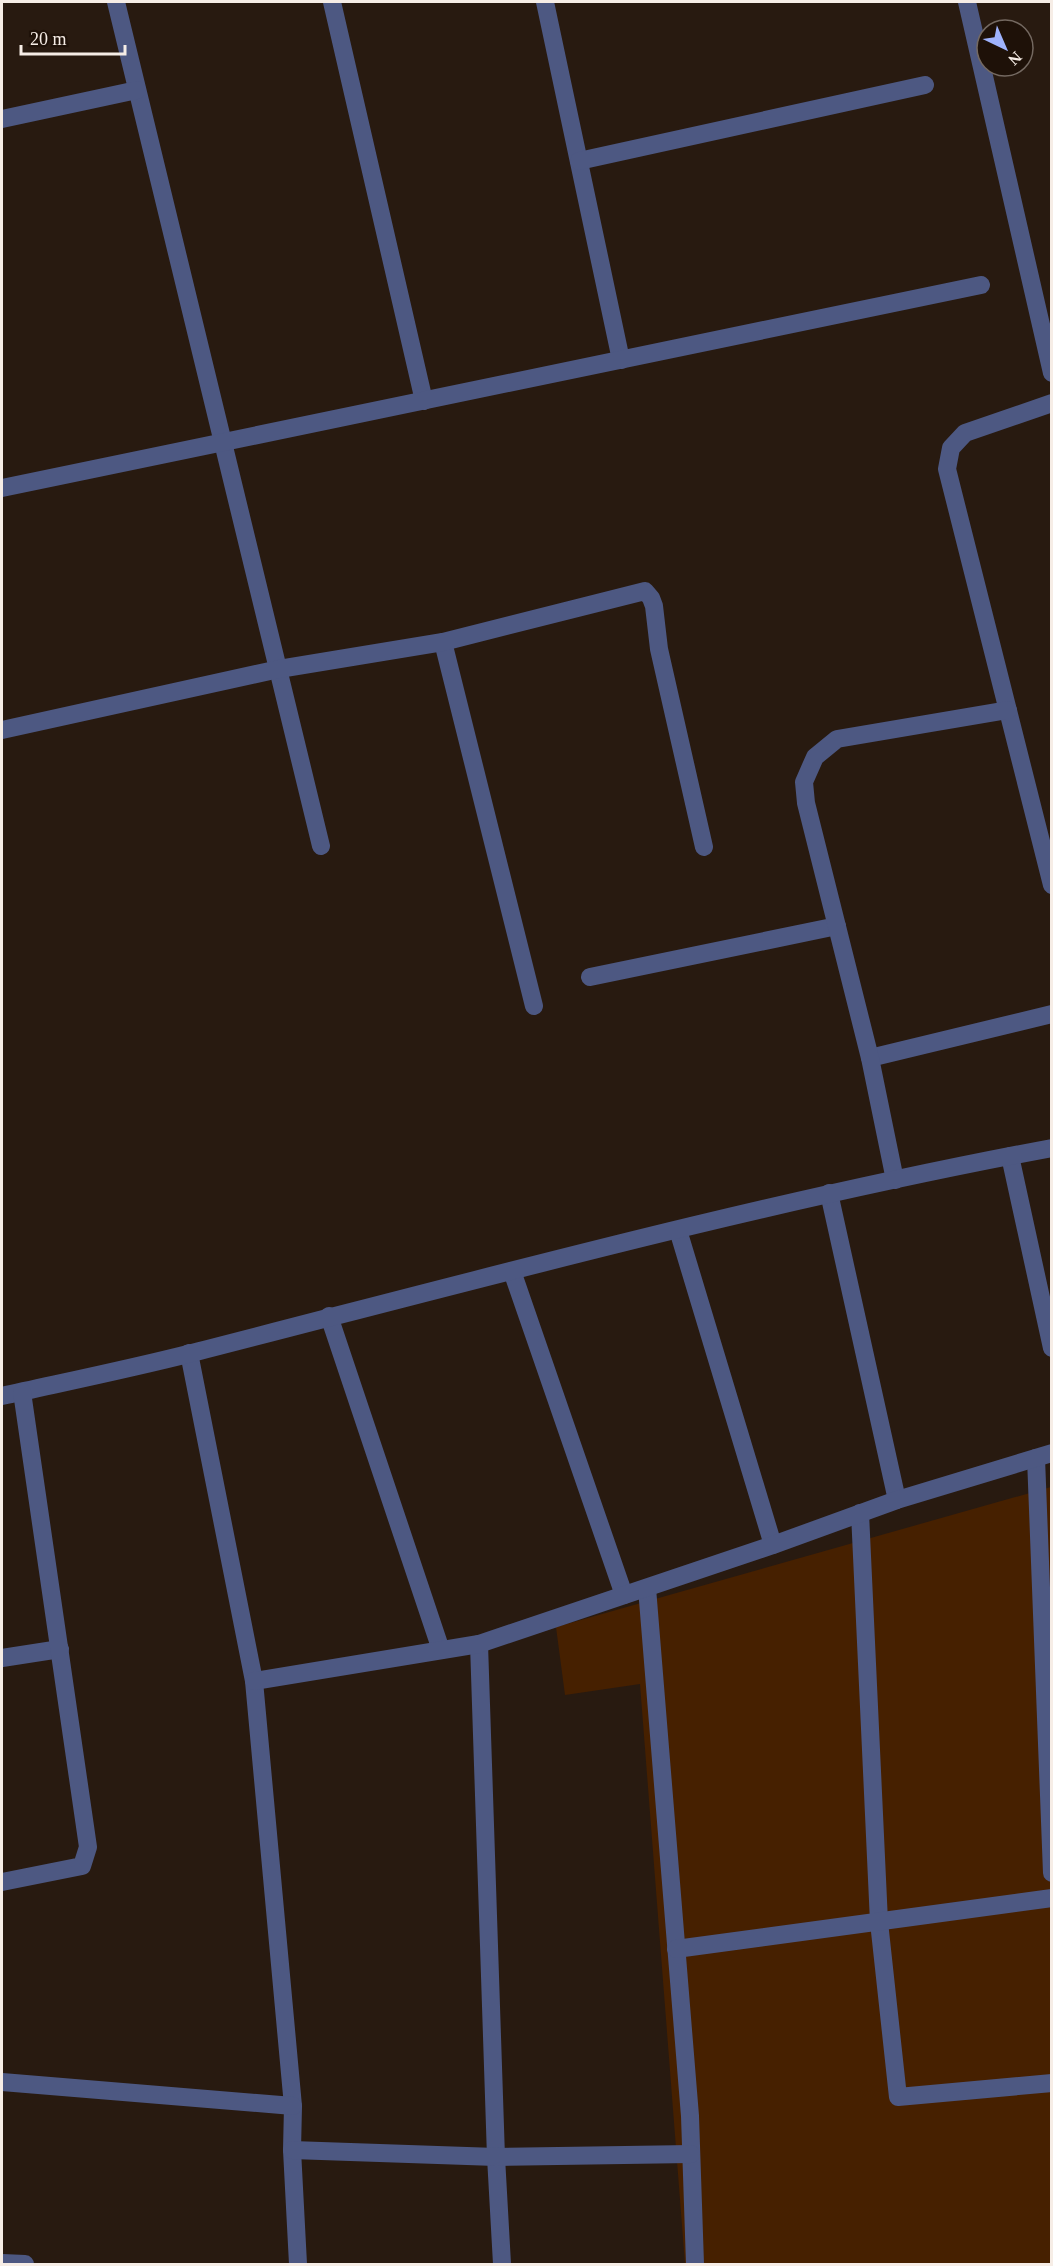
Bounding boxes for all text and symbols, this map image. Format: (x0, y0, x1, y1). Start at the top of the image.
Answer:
scale bar (21, 18, 124, 56)
north arrow (975, 18, 1035, 78)
text: 20 m (30, 29, 67, 49)
text: N (1005, 48, 1025, 69)

